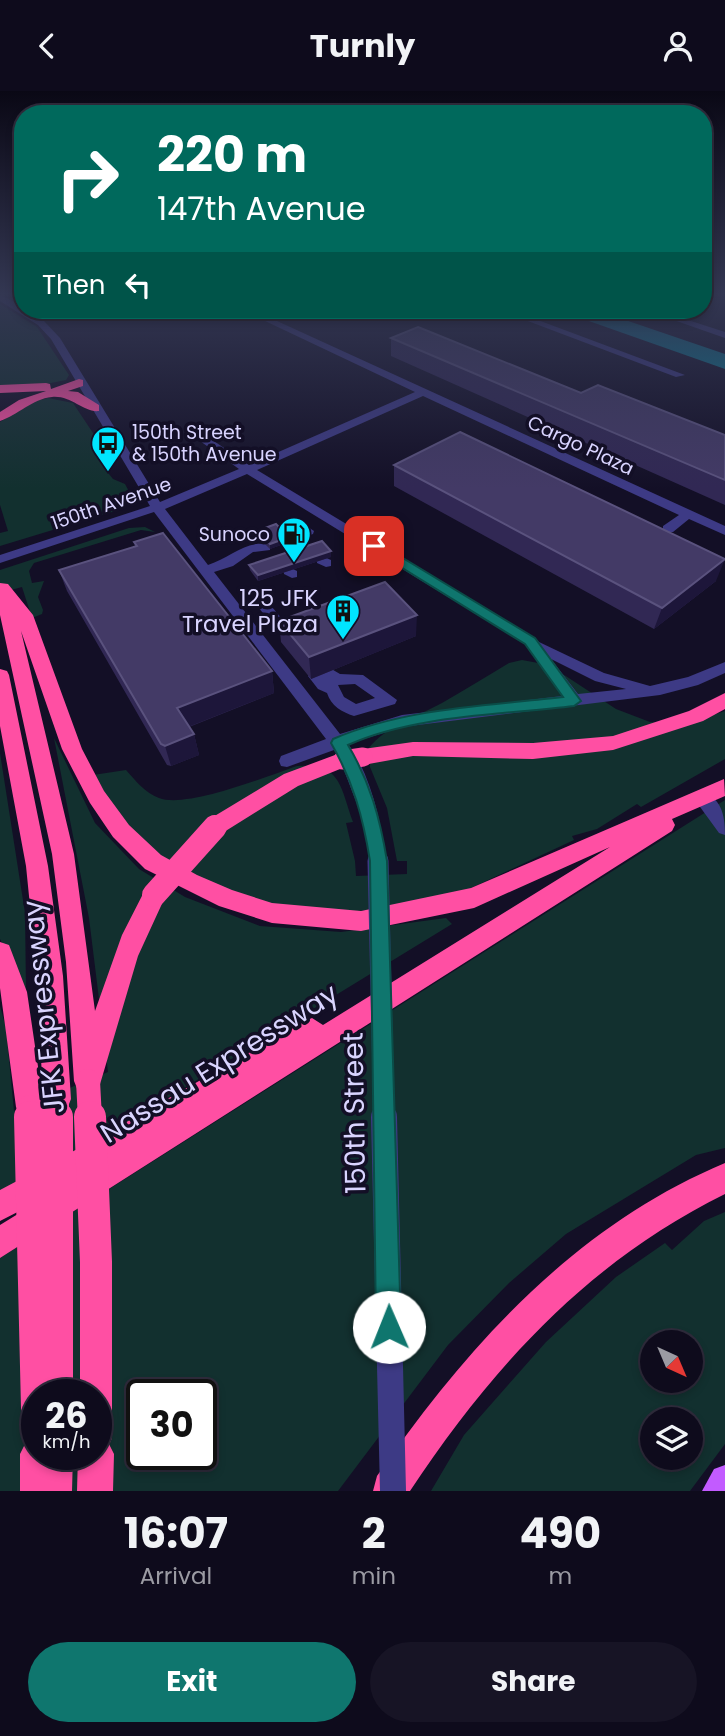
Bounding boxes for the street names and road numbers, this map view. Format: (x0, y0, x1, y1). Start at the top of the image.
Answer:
street label: Cargo Plaza (523, 409, 638, 482)
street label: 150th Avenue (47, 470, 175, 537)
street label: JFK Expressway (13, 898, 74, 1116)
street label: Nassau Expressway (93, 974, 346, 1152)
street label: 150th Street (334, 1032, 375, 1194)

